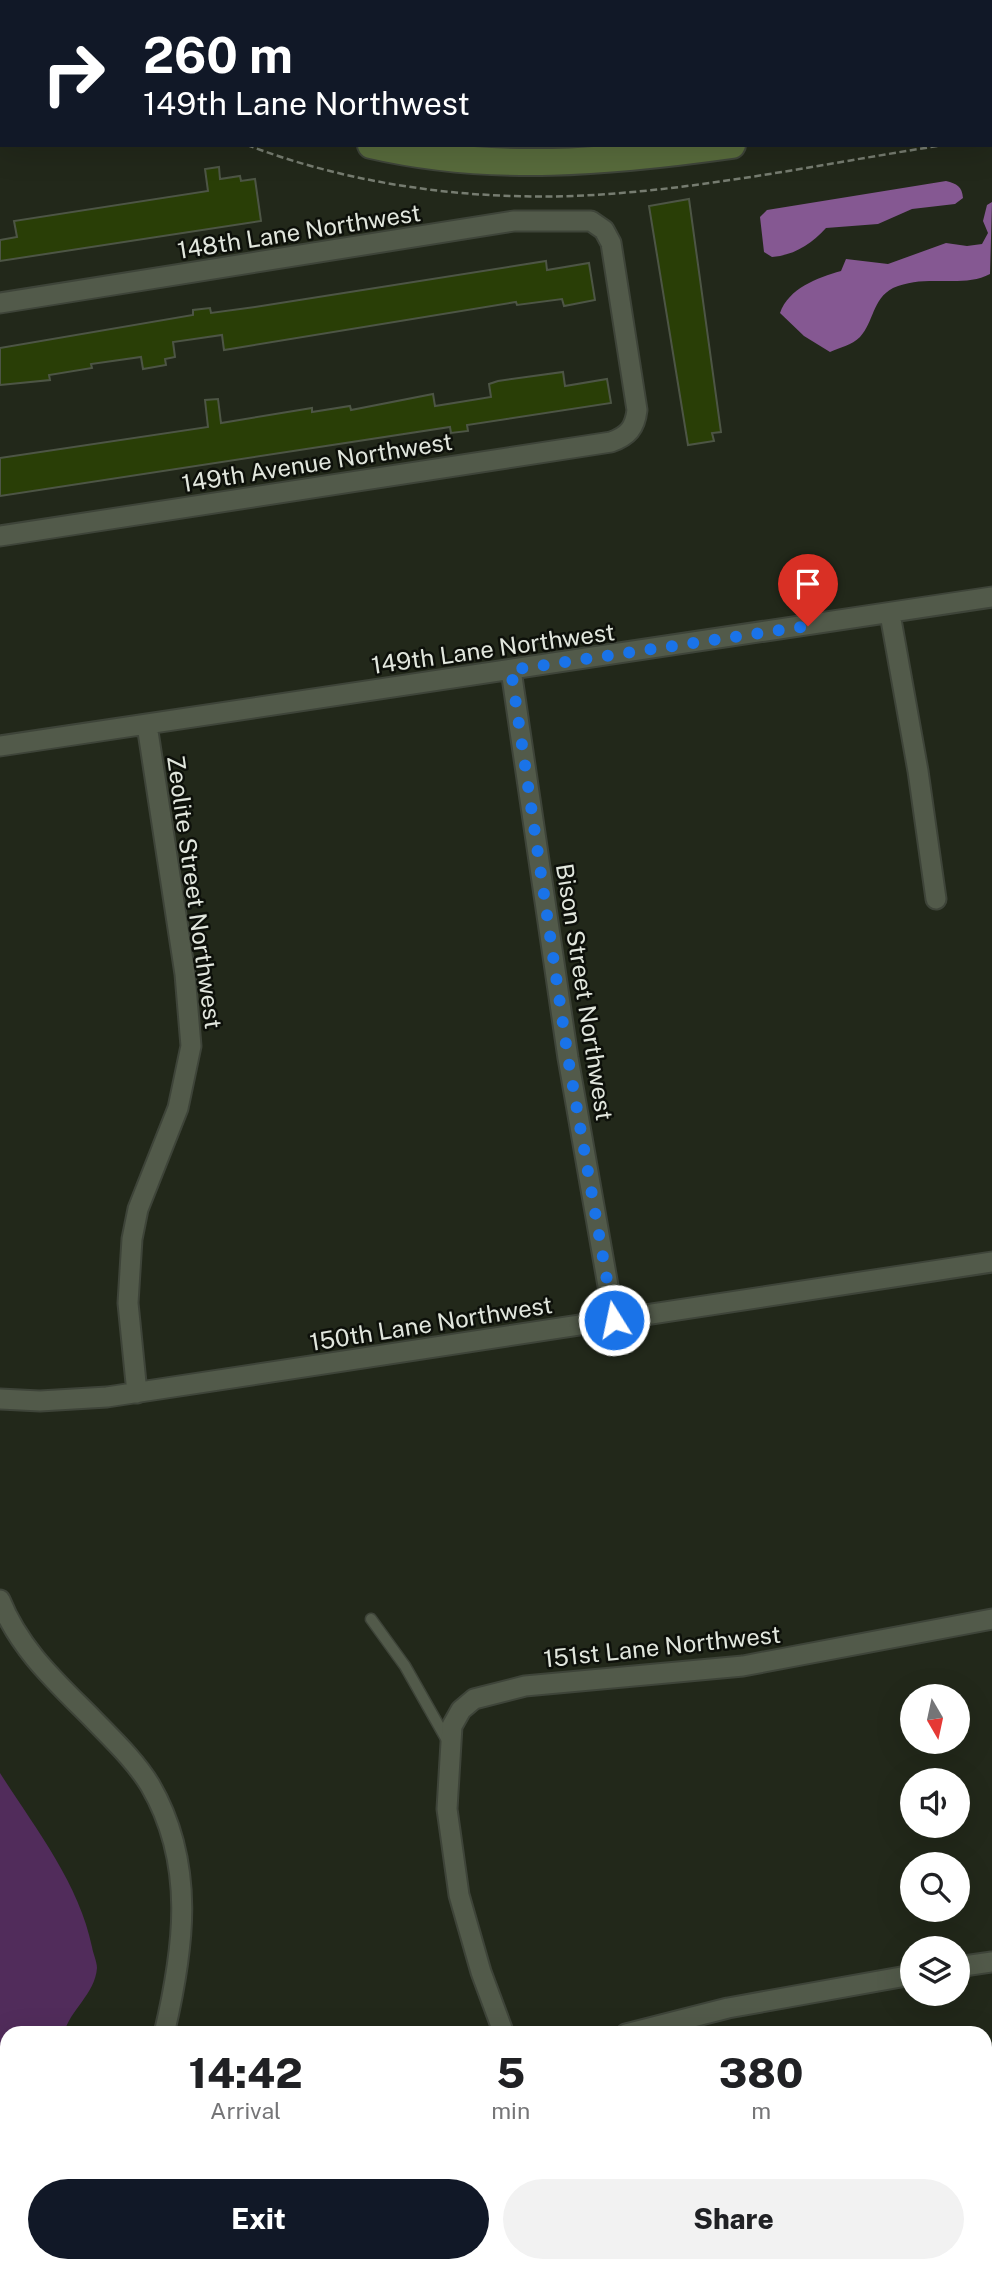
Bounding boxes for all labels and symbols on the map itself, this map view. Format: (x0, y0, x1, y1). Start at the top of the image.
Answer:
street label: 148th Lane Northwest (175, 198, 423, 264)
street label: 149th Avenue Northwest (180, 427, 454, 497)
pin (778, 554, 838, 626)
street label: 149th Lane Northwest (370, 617, 616, 679)
street label: Zeolite Street Northwest (162, 753, 228, 1031)
street label: Bison Street Northwest (551, 861, 619, 1123)
position arrow (577, 1283, 651, 1357)
street label: 150th Lane Northwest (308, 1290, 554, 1356)
street label: 151st Lane Northwest (542, 1620, 782, 1672)
north arrow (900, 1684, 970, 1754)

